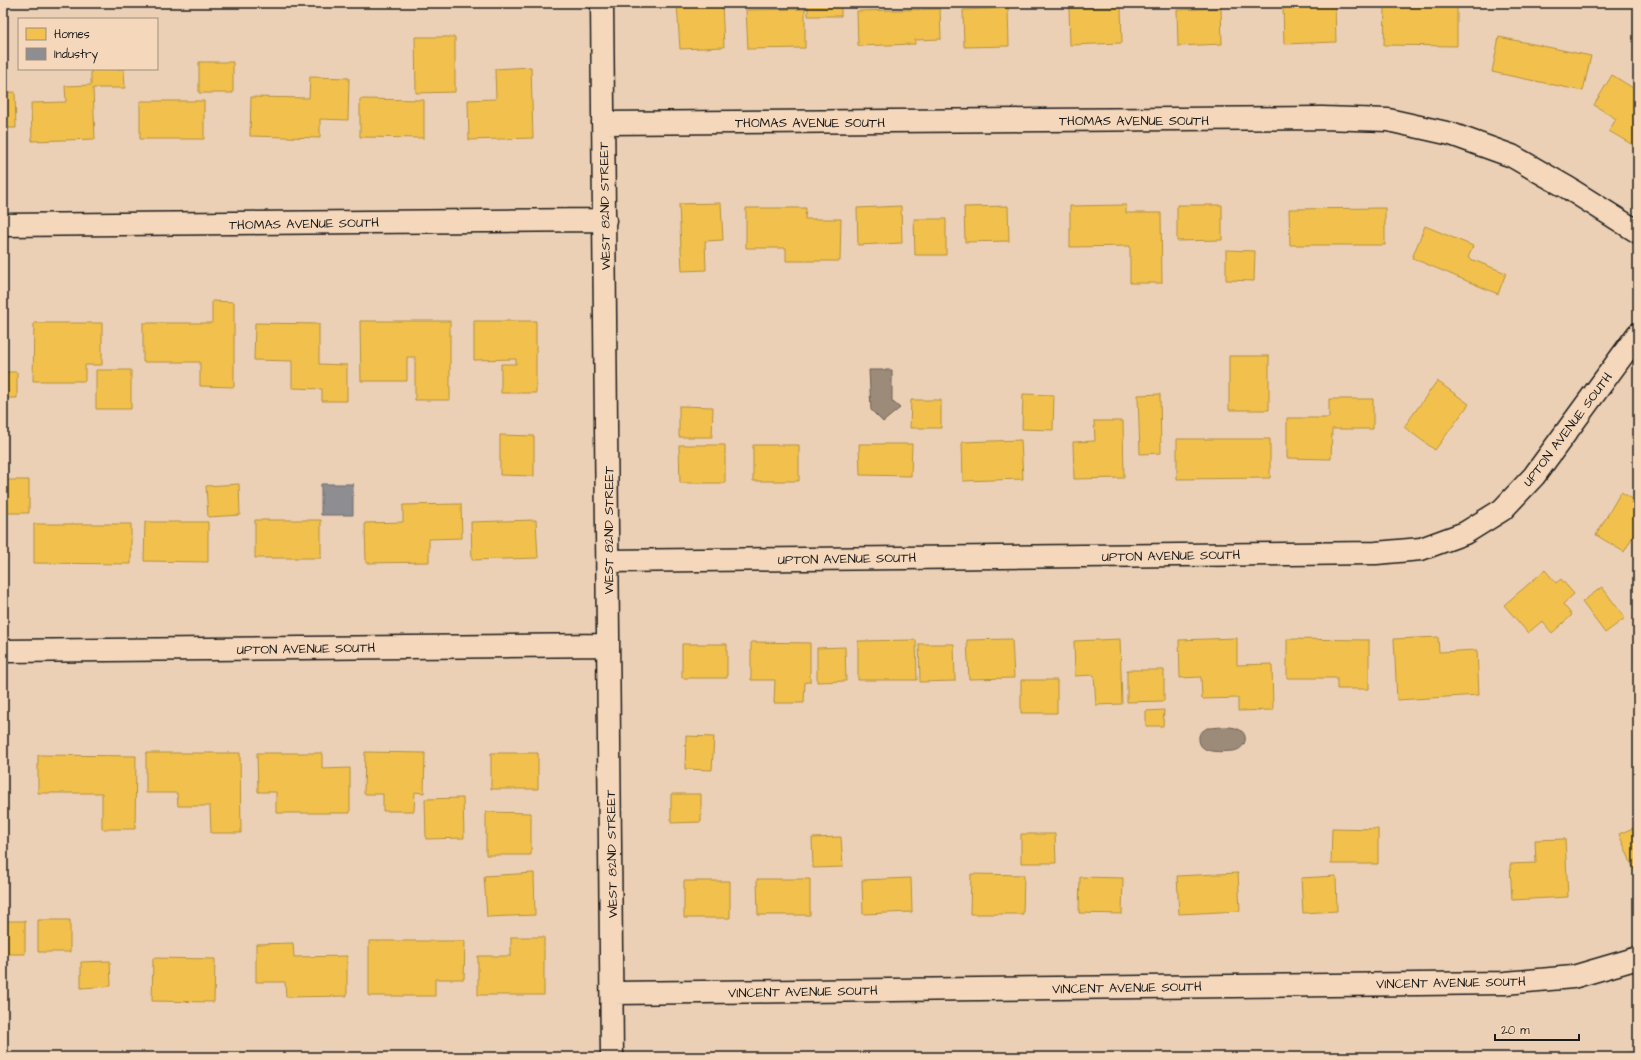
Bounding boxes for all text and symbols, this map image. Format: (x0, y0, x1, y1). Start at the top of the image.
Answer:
legend (18, 18, 158, 70)
text: Homes (54, 26, 90, 43)
text: Industry (54, 46, 99, 64)
street label: THOMAS AVENUE SOUTH (1059, 112, 1209, 130)
street label: THOMAS AVENUE SOUTH (735, 114, 885, 132)
street label: WEST 82ND STREET (595, 141, 615, 270)
street label: THOMAS AVENUE SOUTH (229, 214, 379, 234)
street label: UPTON AVENUE SOUTH (1519, 369, 1617, 490)
street label: WEST 82ND STREET (600, 465, 618, 594)
street label: UPTON AVENUE SOUTH (1102, 546, 1241, 566)
street label: UPTON AVENUE SOUTH (778, 549, 917, 569)
street label: UPTON AVENUE SOUTH (237, 639, 376, 659)
street label: WEST 82ND STREET (602, 789, 622, 918)
street label: VINCENT AVENUE SOUTH (1376, 973, 1526, 993)
street label: VINCENT AVENUE SOUTH (1052, 978, 1202, 998)
street label: VINCENT AVENUE SOUTH (728, 982, 878, 1002)
scale bar (1495, 1016, 1579, 1042)
text: 20 m (1501, 1022, 1530, 1039)

